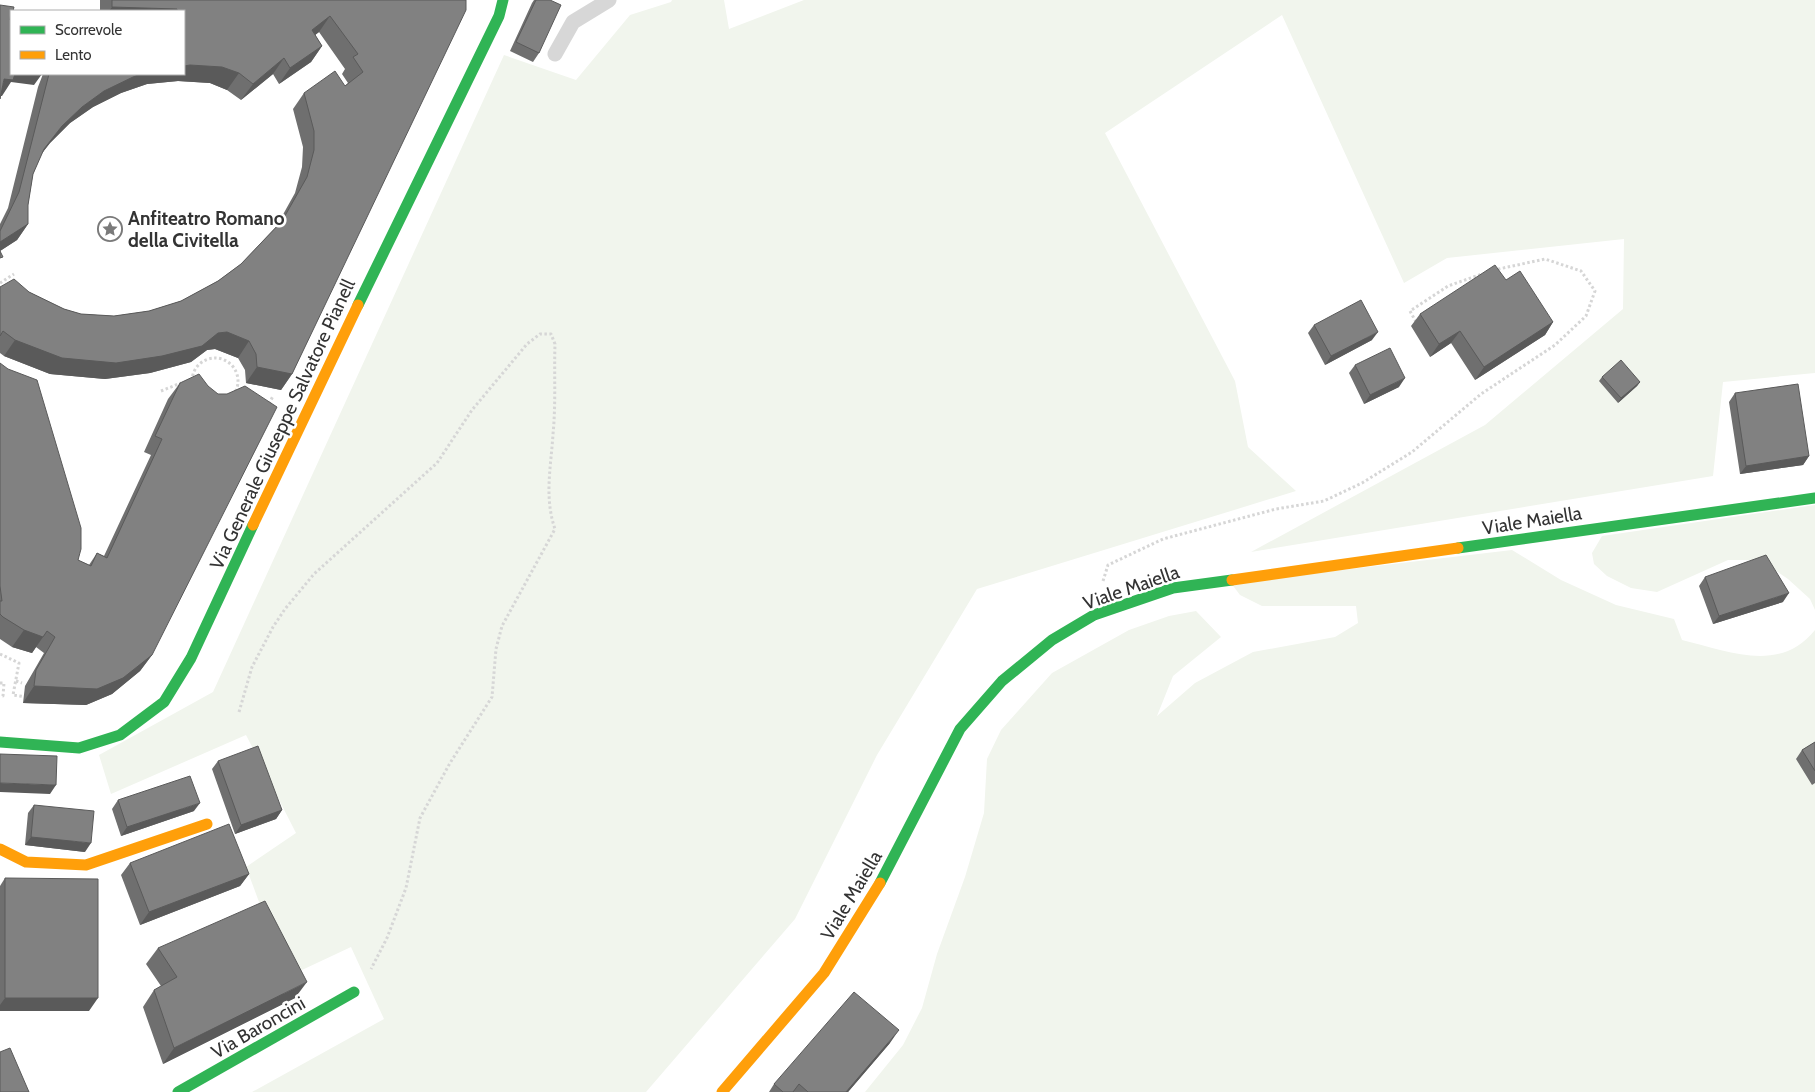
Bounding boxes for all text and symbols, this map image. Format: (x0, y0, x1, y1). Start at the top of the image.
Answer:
legend (10, 10, 185, 75)
text: Scorrevole (55, 21, 123, 39)
text: Lento (55, 46, 92, 64)
place label: Anfiteatro Romano della Civitella (128, 207, 285, 252)
place icon: Anfiteatro Romano della Civitella (97, 216, 123, 242)
street label: Via Generale Giuseppe Salvatore Pianell (205, 275, 360, 573)
street label: Viale Maiella (1481, 501, 1583, 540)
street label: Viale Maiella (1080, 560, 1182, 615)
street label: Viale Maiella (816, 846, 887, 944)
street label: Via Baroncini (207, 991, 309, 1064)

